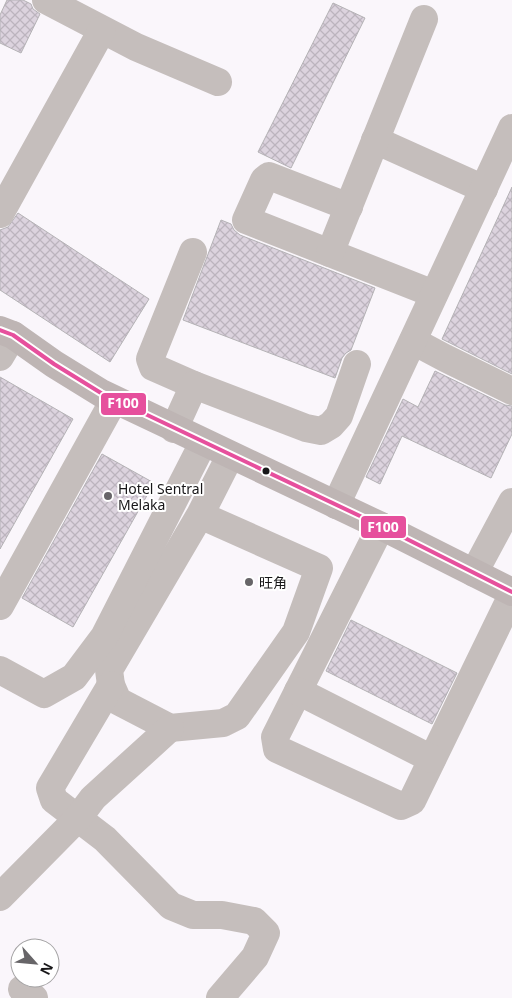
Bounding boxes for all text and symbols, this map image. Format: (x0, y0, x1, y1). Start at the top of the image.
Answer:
line badge: F100 (100, 392, 147, 416)
text: F100 (107, 393, 139, 412)
unlabelled marker (261, 466, 271, 476)
place label: Hotel Sentral Melaka (118, 479, 203, 514)
marker: Hotel Sentral Melaka (102, 490, 114, 502)
line badge: F100 (360, 515, 407, 539)
text: F100 (367, 517, 399, 536)
place label: 旺角 (259, 573, 287, 592)
marker: 旺角 (243, 576, 255, 588)
north arrow (10, 938, 60, 988)
text: N (36, 960, 58, 979)

